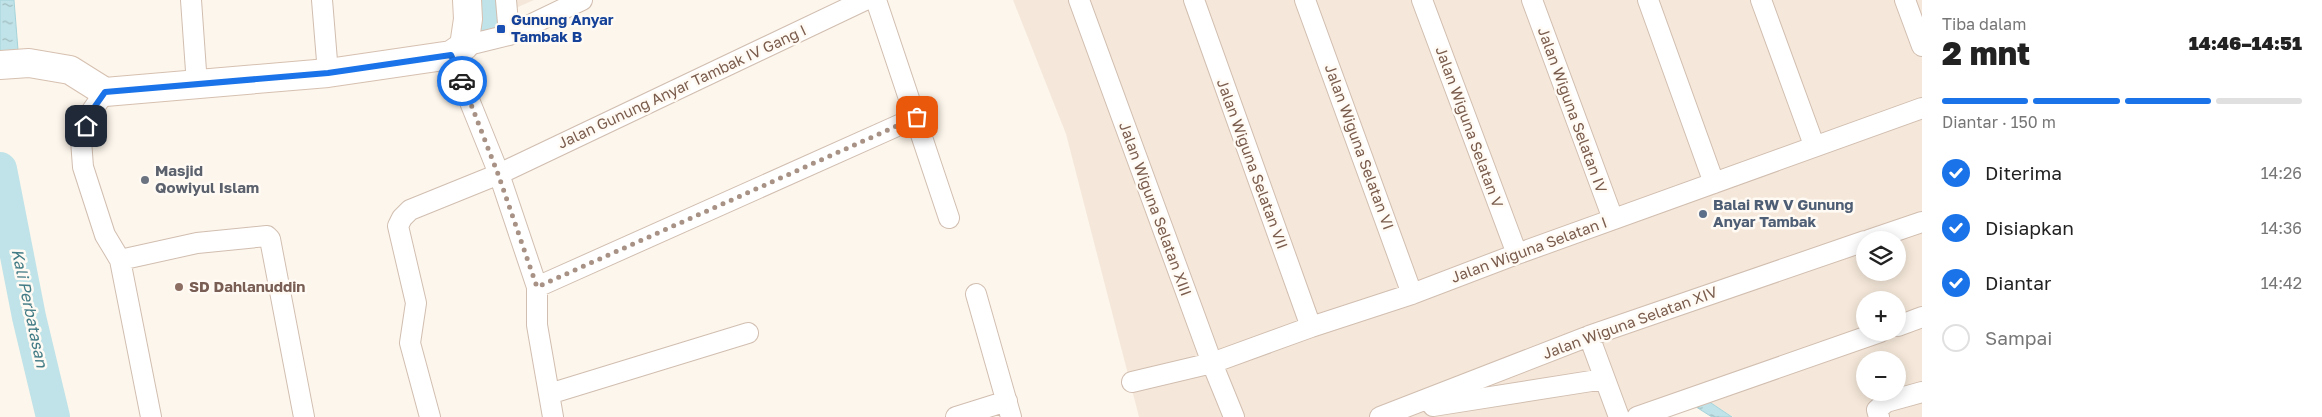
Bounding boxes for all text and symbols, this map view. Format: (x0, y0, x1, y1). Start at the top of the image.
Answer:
place label: Gunung Anyar Tambak B (511, 10, 614, 45)
text: Tiba dalam (1942, 14, 2026, 34)
street label: Jalan Gunung Anyar Tambak IV Gang I (554, 20, 809, 152)
marker: Gunung Anyar Tambak B (495, 23, 507, 35)
street label: Jalan Wiguna Selatan IV (1535, 24, 1611, 195)
text: 14:46–14:51 (2189, 31, 2302, 54)
text: 2 mnt (1942, 34, 2030, 72)
street label: Jalan Wiguna Selatan V (1432, 44, 1507, 210)
courier (437, 56, 487, 106)
street label: Jalan Wiguna Selatan VI (1322, 61, 1398, 232)
icon: car (448, 67, 476, 95)
street label: Jalan Wiguna Selatan VII (1214, 76, 1292, 251)
pin (896, 96, 938, 138)
icon: bag (903, 103, 931, 131)
pin (65, 105, 107, 147)
icon: home (72, 112, 100, 140)
text: Diantar · 150 m (1942, 112, 2056, 132)
street label: Jalan Wiguna Selatan XIII (1116, 119, 1196, 298)
icon: check (1942, 159, 1970, 187)
place label: Masjid Qowiyul Islam (155, 161, 259, 196)
text: Diterima (1985, 161, 2062, 184)
text: 14:26 (2261, 163, 2302, 183)
marker: Masjid Qowiyul Islam (139, 174, 151, 186)
place label: Balai RW V Gunung Anyar Tambak (1713, 195, 1854, 230)
marker: Balai RW V Gunung Anyar Tambak (1697, 208, 1709, 220)
street label: Jalan Wiguna Selatan I (1448, 212, 1609, 286)
icon: check (1942, 214, 1970, 242)
text: Disiapkan (1985, 216, 2074, 239)
text: 14:36 (2261, 218, 2302, 238)
map controls (1856, 231, 1906, 401)
button: layers (1856, 231, 1906, 281)
water label: Kali Perbatasan (8, 247, 53, 370)
icon: check (1942, 269, 1970, 297)
text: Diantar (1985, 271, 2051, 294)
text: 14:42 (2261, 273, 2302, 293)
place label: SD Dahlanuddin (189, 277, 305, 295)
marker: SD Dahlanuddin (173, 281, 185, 293)
street label: Jalan Wiguna Selatan XIV (1540, 282, 1720, 362)
button: + (1856, 291, 1906, 341)
text: Sampai (1985, 326, 2052, 349)
button: − (1856, 351, 1906, 401)

